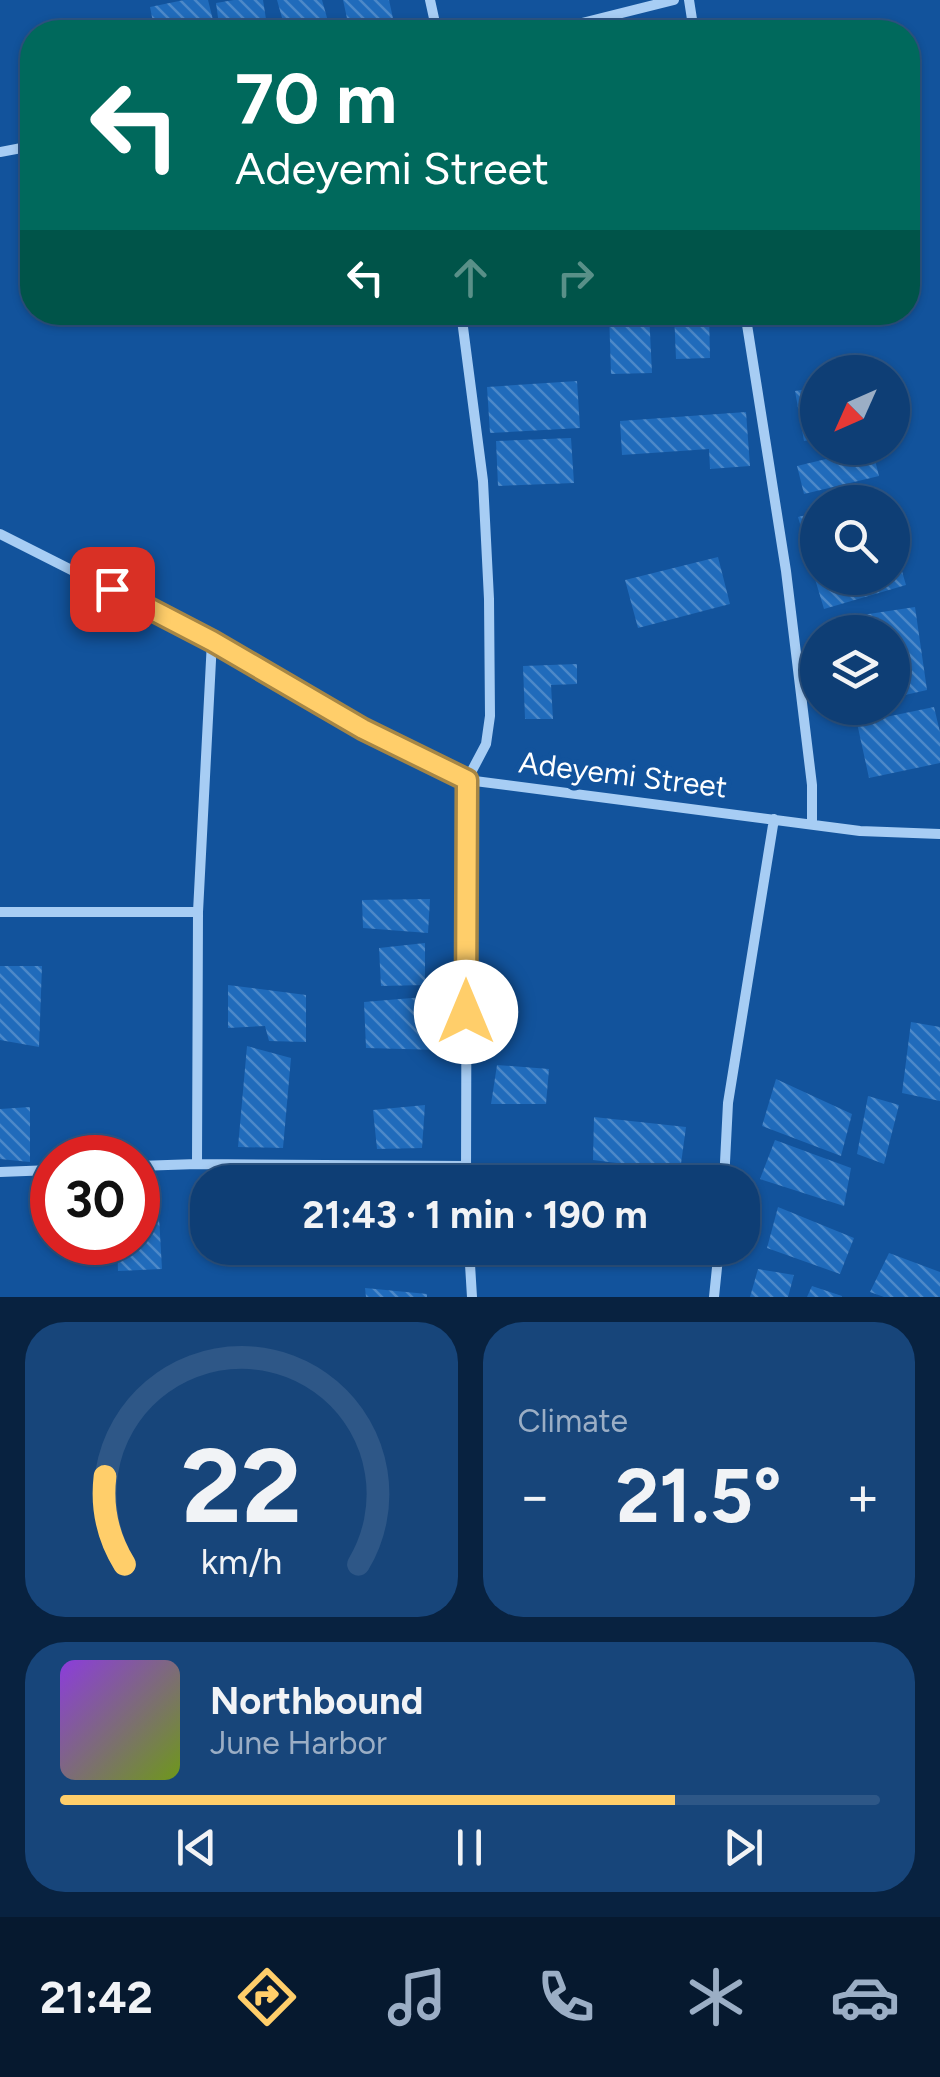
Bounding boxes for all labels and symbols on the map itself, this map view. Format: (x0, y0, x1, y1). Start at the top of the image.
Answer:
north arrow (800, 355, 910, 465)
pin (70, 547, 155, 632)
street label: Adeyemi Street (517, 743, 729, 806)
position arrow (414, 960, 518, 1064)
speed limit sign: 30 (30, 1135, 160, 1265)

